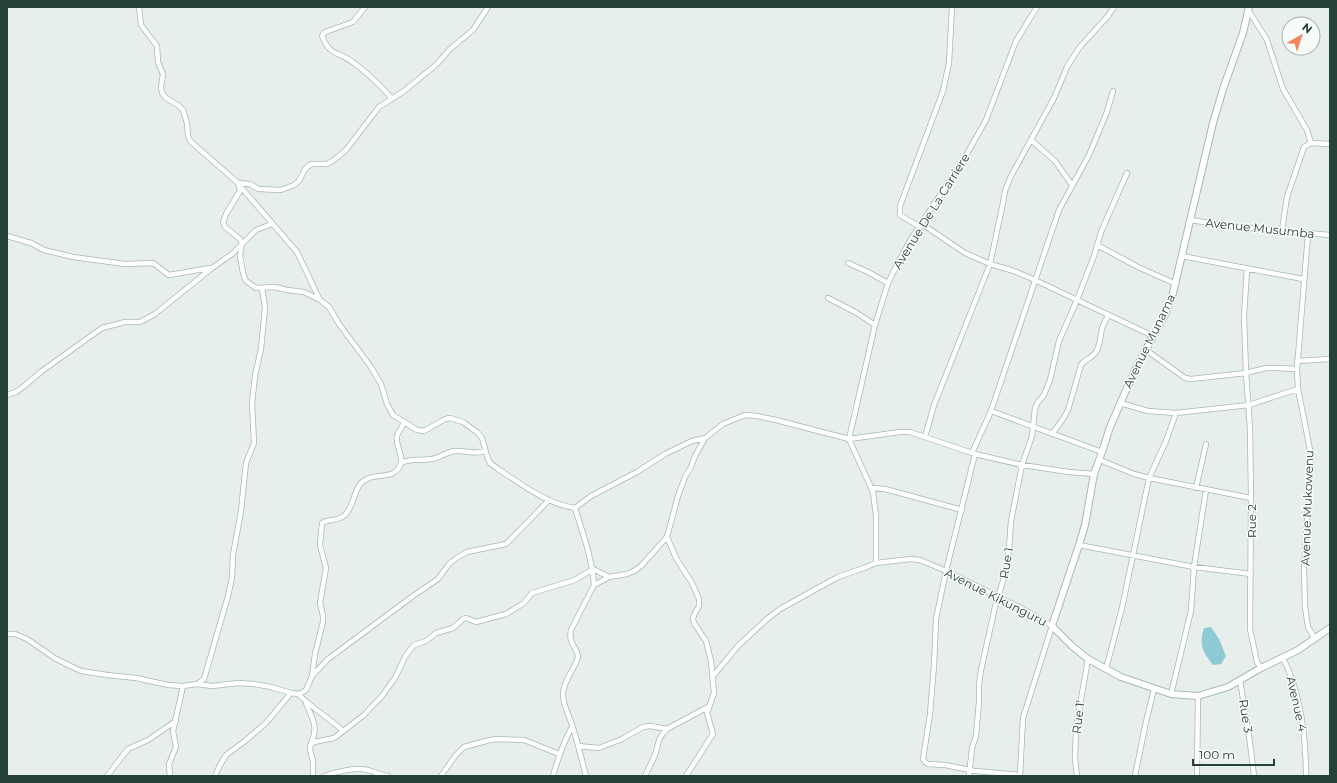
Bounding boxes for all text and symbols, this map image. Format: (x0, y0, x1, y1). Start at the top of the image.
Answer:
north arrow (1281, 16, 1321, 56)
text: N (1299, 20, 1315, 36)
street label: Avenue De La Carriere (889, 150, 973, 272)
street label: Avenue Musumba (1205, 215, 1315, 241)
street label: Avenue Munama (1120, 291, 1178, 391)
street label: Avenue Mukowenu (1297, 450, 1317, 566)
street label: Rue 2 (1244, 504, 1259, 538)
street label: Rue 1 (996, 546, 1016, 580)
street label: Avenue Kikunguru (942, 565, 1050, 629)
street label: Avenue 4 (1283, 675, 1311, 733)
street label: Rue 3 (1236, 698, 1256, 734)
street label: Rue 1' (1068, 699, 1088, 735)
scale bar (1193, 741, 1274, 767)
text: 100 m (1199, 747, 1235, 762)

